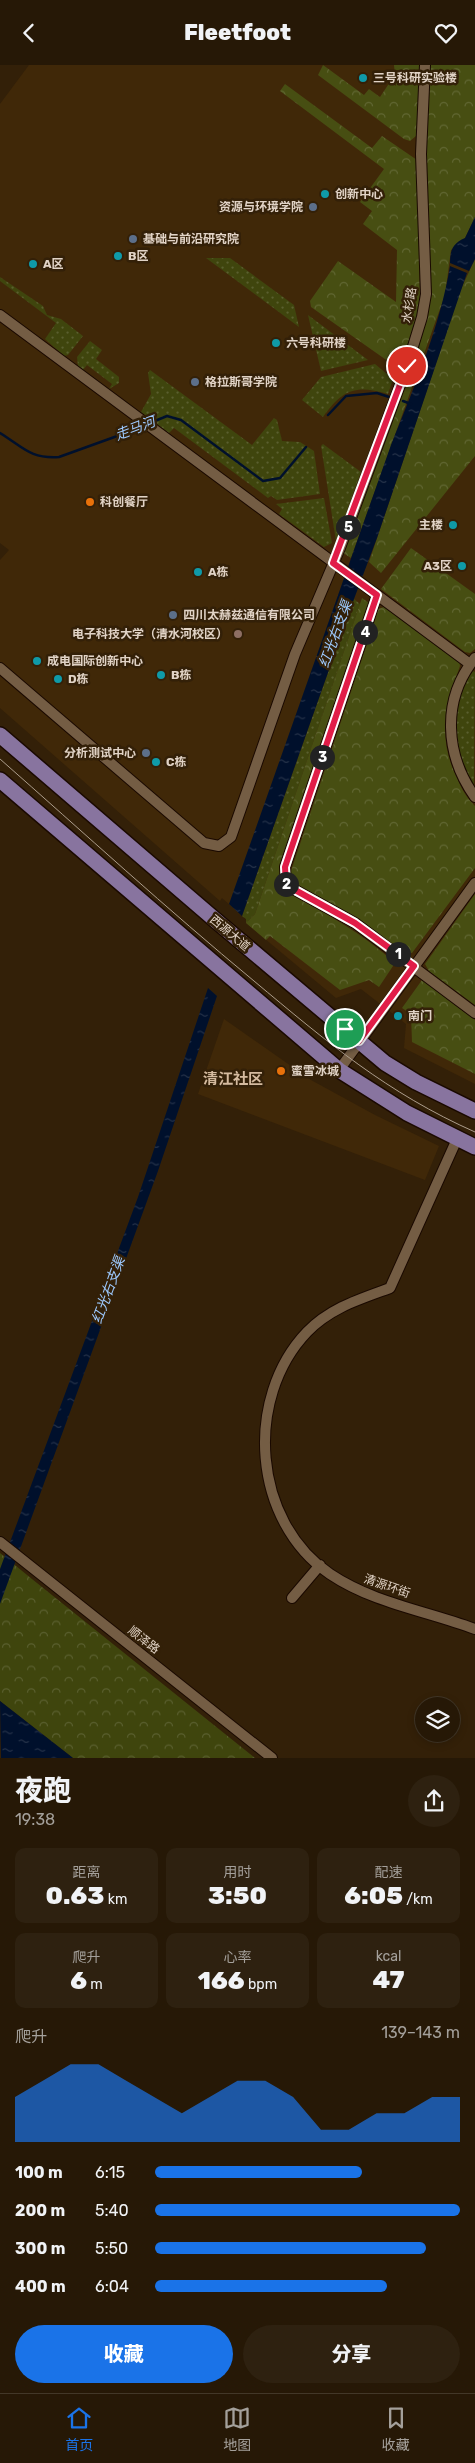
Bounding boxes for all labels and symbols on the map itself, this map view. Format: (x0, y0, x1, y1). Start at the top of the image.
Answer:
place label: 三号科研实验楼 (373, 71, 457, 85)
marker: 三号科研实验楼 (357, 72, 369, 84)
place label: 创新中心 (335, 187, 383, 201)
marker: 创新中心 (319, 188, 331, 200)
place label: 资源与环境学院 (219, 200, 303, 214)
marker: 资源与环境学院 (307, 201, 319, 213)
place label: 基础与前沿研究院 (143, 232, 239, 246)
marker: 基础与前沿研究院 (127, 233, 139, 245)
place label: B区 (128, 249, 148, 263)
marker: B区 (112, 250, 124, 262)
place label: A区 (43, 257, 64, 271)
marker: A区 (27, 258, 39, 270)
street label: 水杉路 (399, 286, 419, 324)
place label: 六号科研楼 (286, 336, 346, 350)
marker: 六号科研楼 (270, 337, 282, 349)
pin (386, 345, 428, 387)
place label: 格拉斯哥学院 (205, 375, 277, 389)
marker: 格拉斯哥学院 (189, 376, 201, 388)
water label: 走马河 (113, 412, 161, 444)
place label: 科创餐厅 (100, 495, 148, 509)
marker: 科创餐厅 (84, 496, 96, 508)
pin: 5 (336, 515, 360, 539)
place label: 主楼 (419, 518, 443, 532)
marker: 主楼 (447, 519, 459, 531)
place label: A3区 (423, 559, 452, 573)
marker: A3区 (456, 560, 468, 572)
place label: A栋 (208, 565, 229, 579)
marker: A栋 (192, 566, 204, 578)
water label: 红光右支渠 (316, 596, 356, 670)
place label: 四川太赫兹通信有限公司 (183, 608, 315, 622)
marker: 四川太赫兹通信有限公司 (167, 609, 179, 621)
pin: 4 (352, 619, 378, 645)
place label: 电子科技大学（清水河校区） (72, 627, 228, 641)
marker: 电子科技大学（清水河校区） (232, 628, 244, 640)
place label: 成电国际创新中心 (47, 654, 143, 668)
marker: 成电国际创新中心 (31, 655, 43, 667)
place label: B栋 (171, 668, 191, 682)
marker: B栋 (155, 669, 167, 681)
place label: D栋 (68, 672, 89, 686)
marker: D栋 (52, 673, 64, 685)
pin: 3 (310, 745, 334, 769)
place label: 分析测试中心 (64, 746, 136, 760)
marker: 分析测试中心 (140, 747, 152, 759)
place label: C栋 (166, 755, 186, 769)
marker: C栋 (150, 756, 162, 768)
pin: 2 (274, 871, 298, 897)
street label: 西源大道 (207, 912, 253, 954)
pin: 1 (386, 941, 410, 967)
pin (324, 1008, 366, 1050)
place label: 南门 (408, 1009, 432, 1023)
marker: 南门 (392, 1010, 404, 1022)
place label: 蜜雪冰城 (291, 1064, 339, 1078)
marker: 蜜雪冰城 (275, 1065, 287, 1077)
district label: 清江社区 (203, 1070, 263, 1088)
water label: 红光右支渠 (89, 1252, 129, 1326)
street label: 清源环街 (362, 1572, 412, 1600)
street label: 顺泽路 (126, 1623, 162, 1657)

